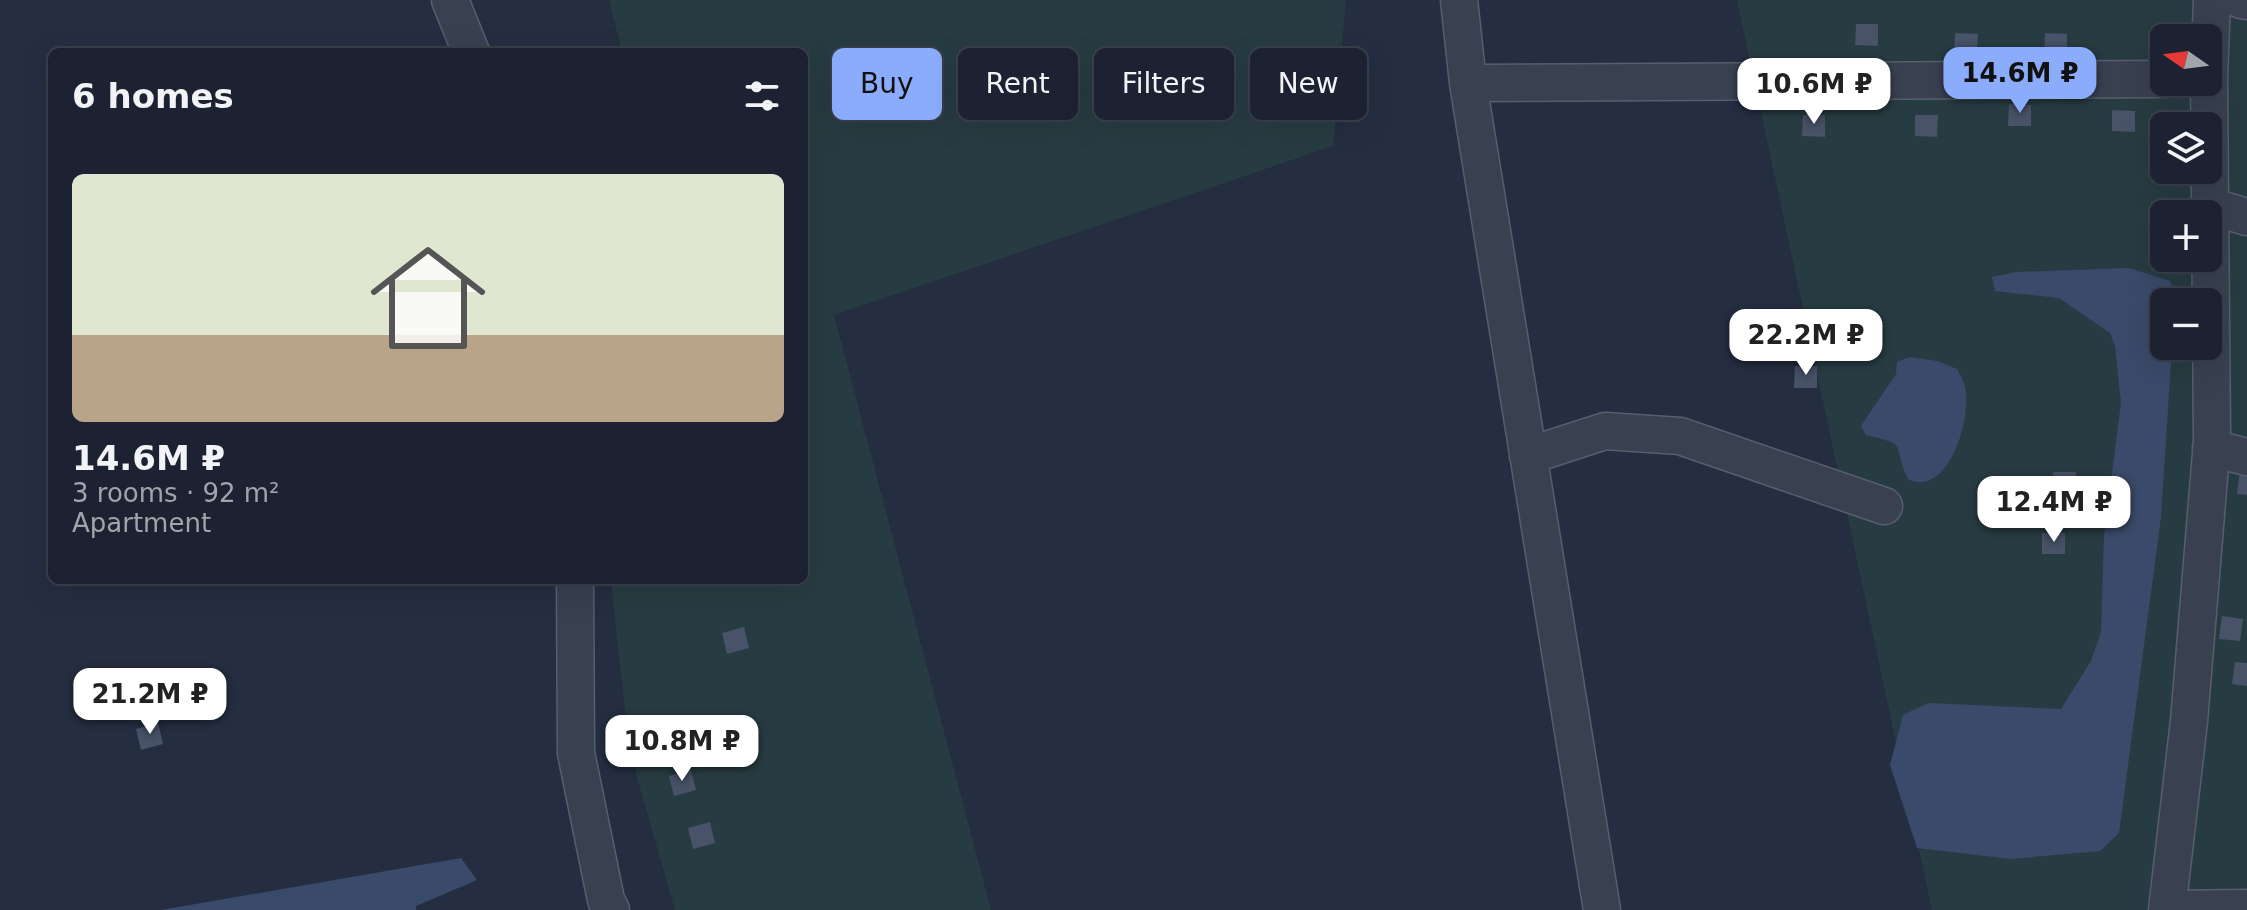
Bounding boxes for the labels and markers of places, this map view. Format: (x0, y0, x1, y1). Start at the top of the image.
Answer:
pin: 14.6M ₽ (1946, 47, 2094, 115)
pin: 10.6M ₽ (1740, 58, 1888, 126)
pin: 22.2M ₽ (1732, 309, 1880, 377)
pin: 12.4M ₽ (1980, 476, 2128, 544)
pin: 21.2M ₽ (76, 668, 224, 736)
pin: 10.8M ₽ (608, 715, 756, 783)

